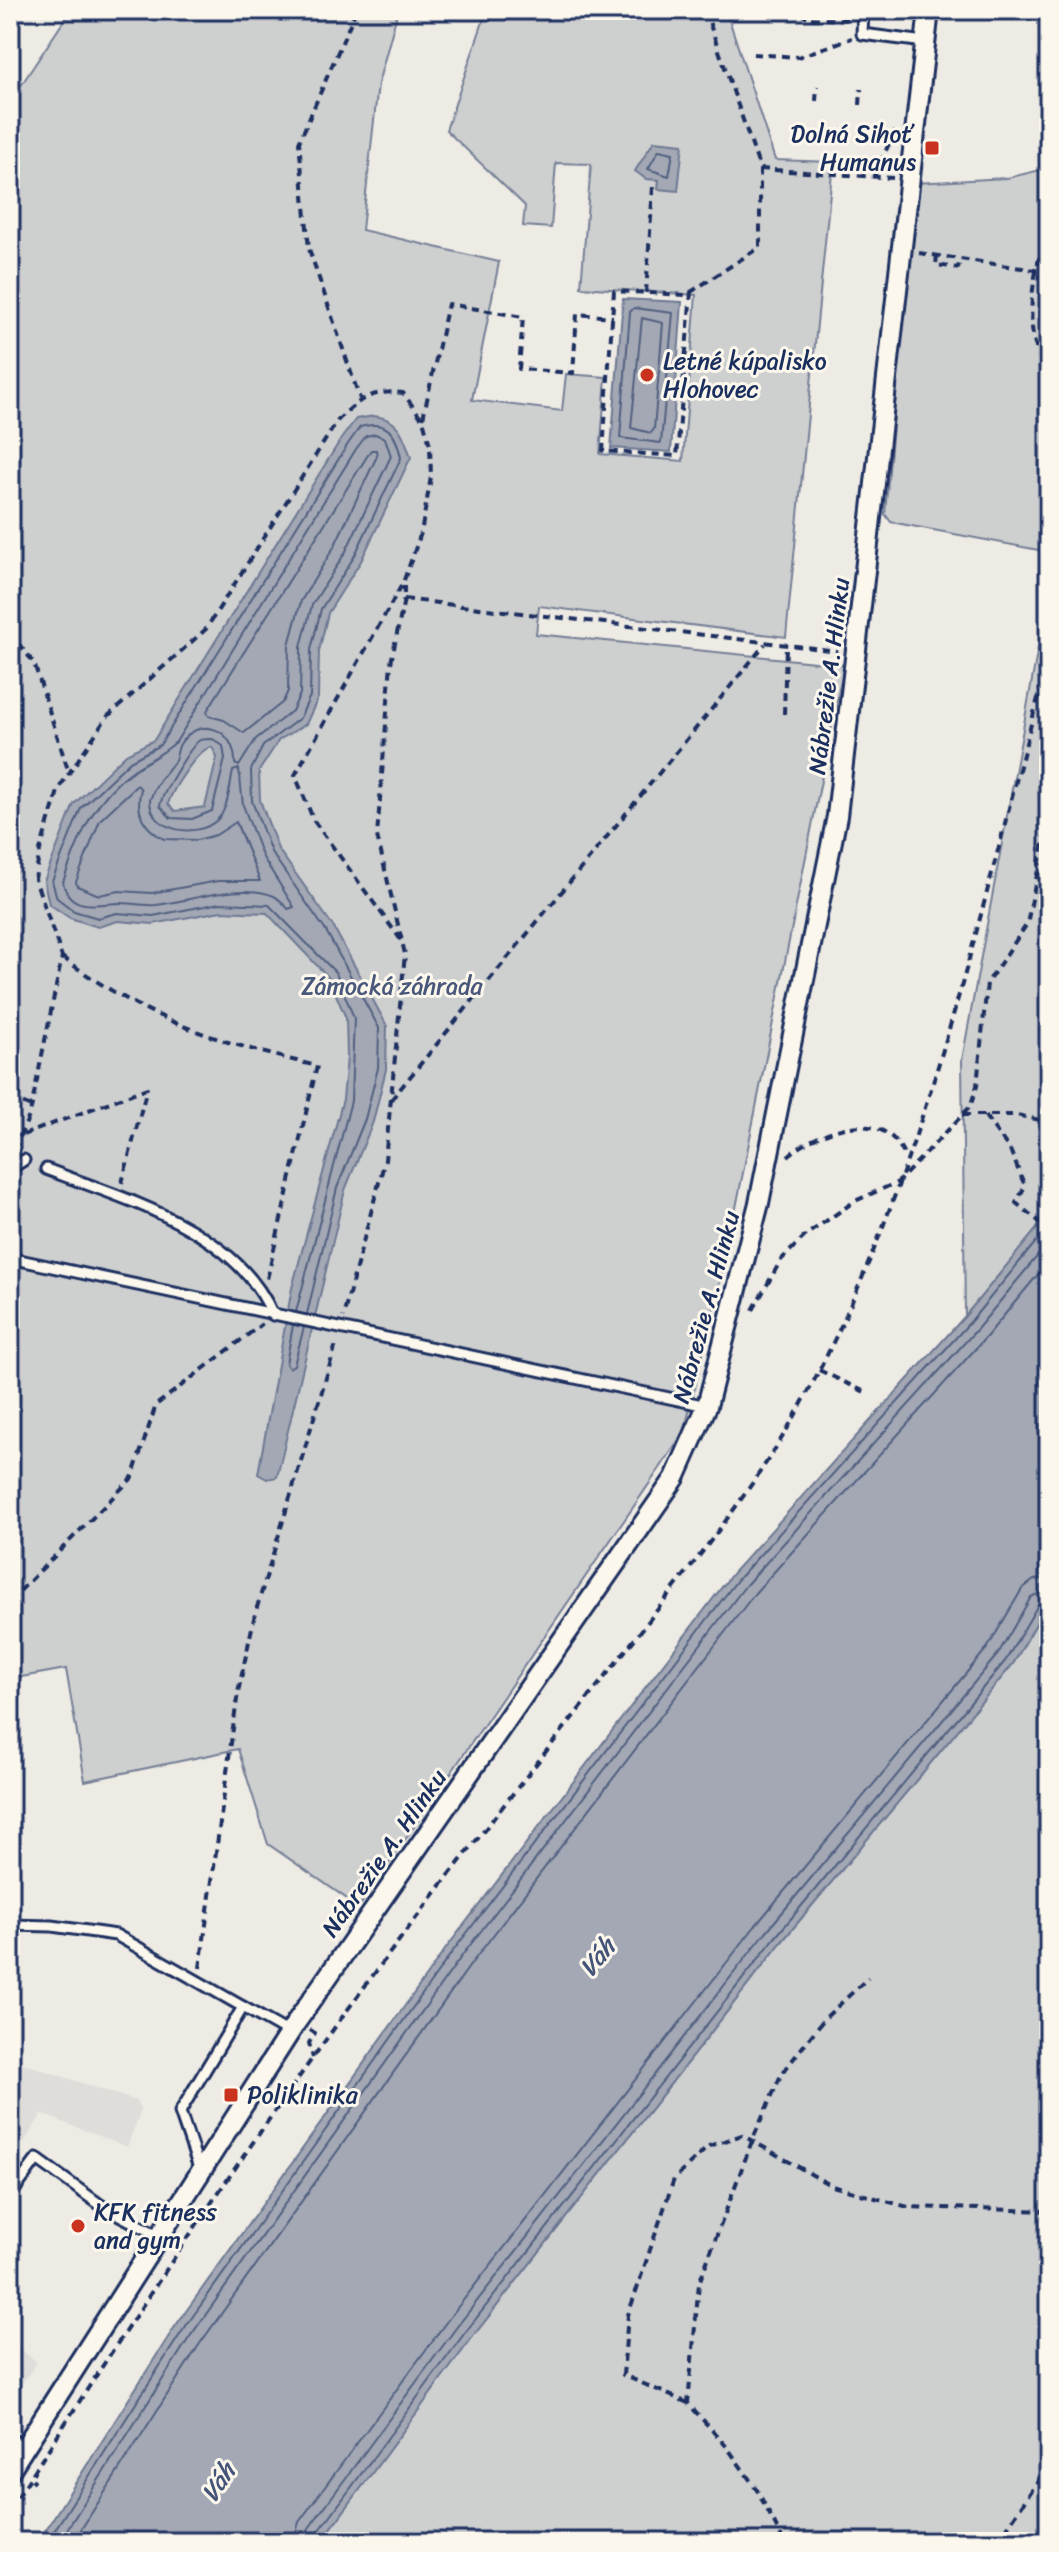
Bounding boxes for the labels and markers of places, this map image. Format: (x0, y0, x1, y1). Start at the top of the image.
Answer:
place label: Dolná Sihoť Humanus (791, 113, 916, 183)
marker: Dolná Sihoť Humanus (923, 139, 941, 157)
place label: Letné kúpalisko Hlohovec (663, 340, 827, 410)
marker: Letné kúpalisko Hlohovec (638, 366, 656, 384)
place label: Poliklinika (247, 2074, 359, 2116)
marker: Poliklinika (222, 2086, 240, 2104)
place label: KFK fitness and gym (94, 2191, 218, 2261)
marker: KFK fitness and gym (69, 2217, 87, 2235)

